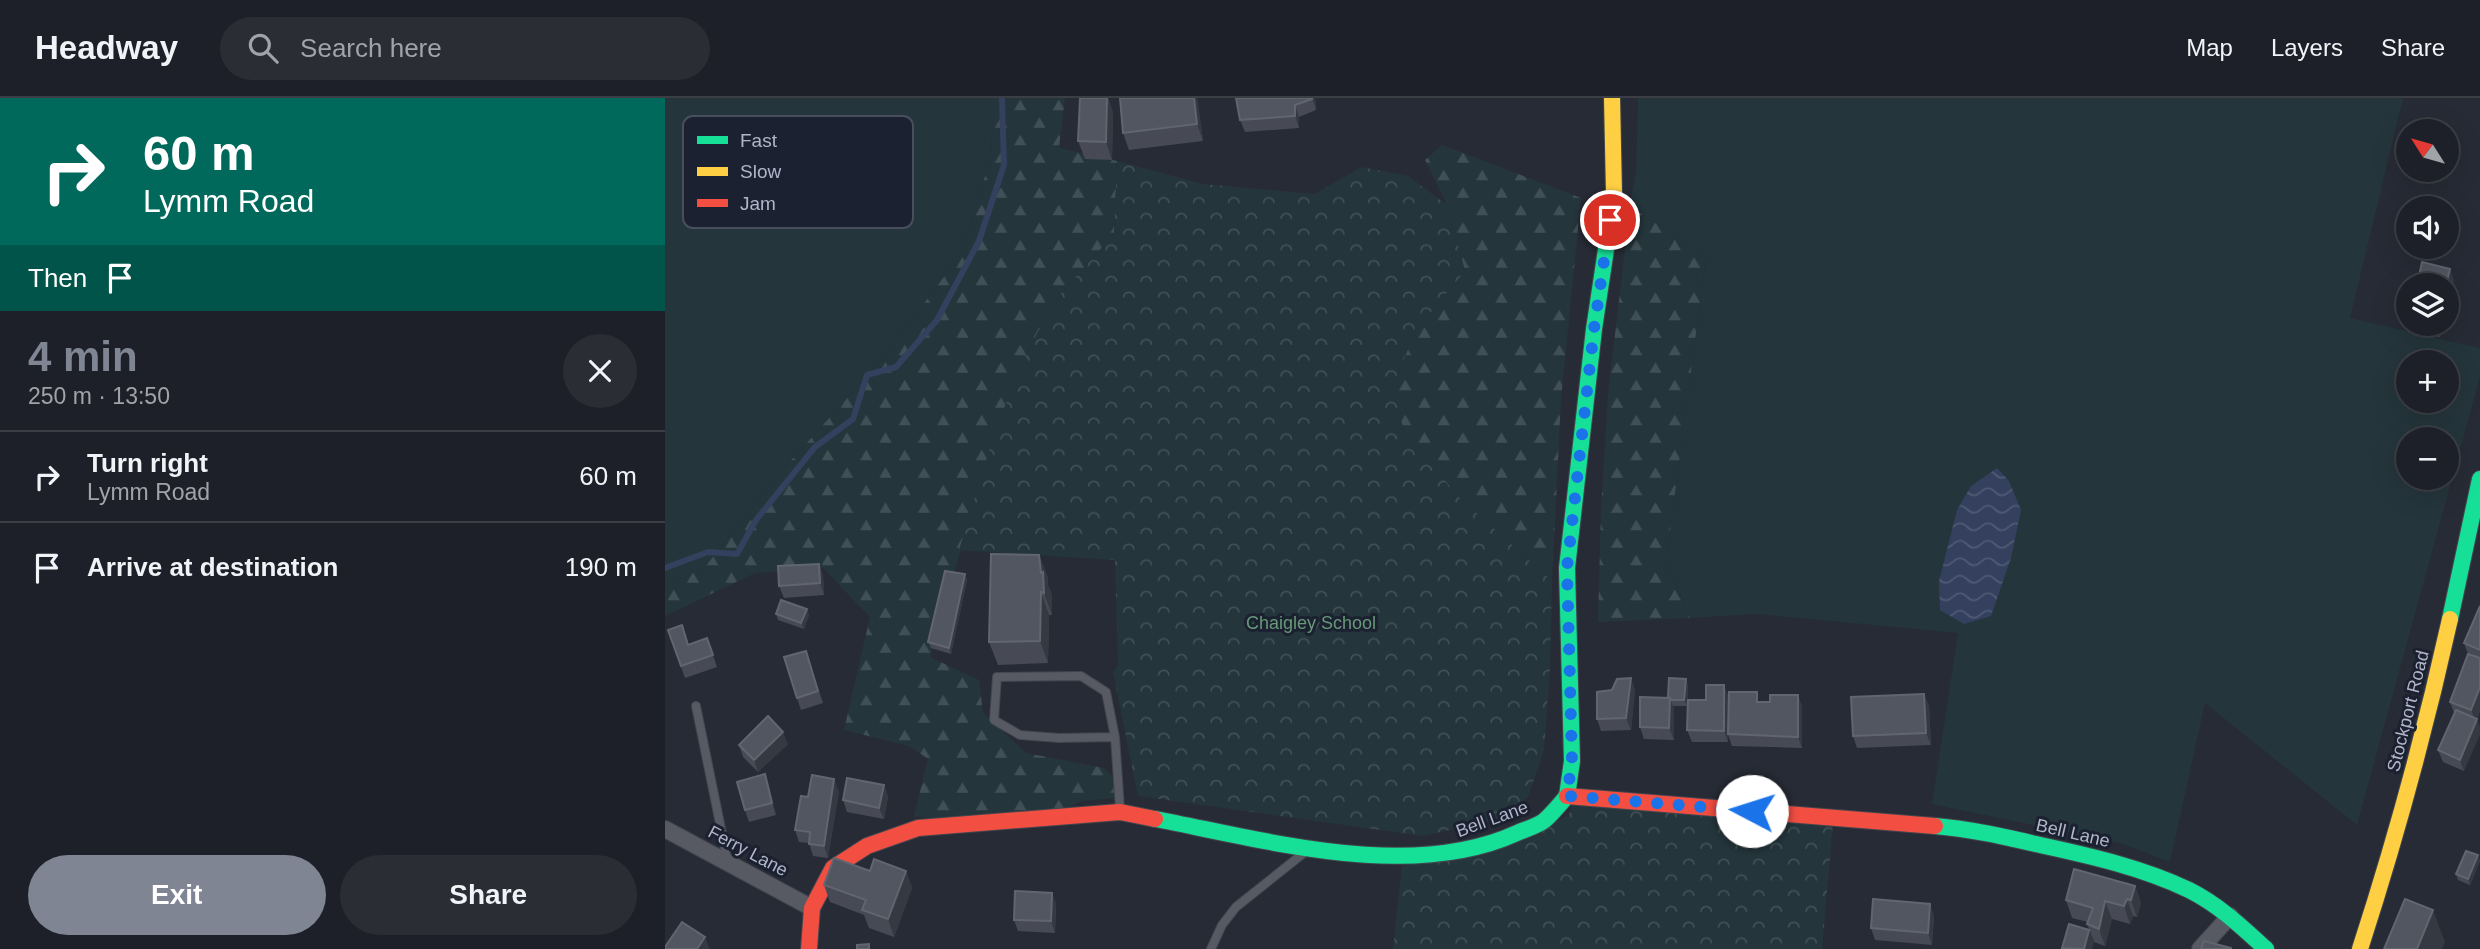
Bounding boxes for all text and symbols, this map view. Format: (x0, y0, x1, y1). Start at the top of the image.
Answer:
search box (220, 17, 710, 80)
text: Headway (35, 29, 178, 66)
icon: search (244, 29, 282, 67)
text: Search here (300, 33, 442, 63)
text: Map (2186, 34, 2233, 61)
text: Layers (2271, 34, 2343, 61)
text: Share (2381, 34, 2445, 61)
legend (683, 116, 913, 228)
north arrow (2396, 119, 2459, 182)
map controls (2396, 119, 2459, 490)
icon: right (28, 126, 119, 217)
text: 60 m (143, 126, 255, 180)
text: Fast (740, 130, 778, 151)
text: Slow (740, 161, 781, 182)
text: Lymm Road (143, 183, 314, 219)
pin (1580, 190, 1640, 250)
text: Jam (740, 193, 776, 214)
button: sound (2396, 196, 2459, 259)
icon: arrive (1591, 201, 1629, 239)
icon: arrive (101, 259, 139, 297)
text: Then (28, 263, 87, 293)
button: layers (2396, 273, 2459, 336)
text: 4 min (28, 333, 138, 380)
button: close (563, 334, 637, 408)
button: + (2396, 350, 2459, 413)
text: 250 m · 13:50 (28, 383, 170, 409)
button: − (2396, 427, 2459, 490)
text: Turn right (87, 448, 208, 478)
icon: right (28, 458, 66, 496)
text: 60 m (579, 461, 637, 491)
text: Lymm Road (87, 479, 210, 505)
icon: arrive (28, 549, 66, 587)
text: Arrive at destination (87, 552, 338, 582)
text: 190 m (565, 552, 637, 582)
park label: Chaigley School (1246, 613, 1376, 633)
street label: Stockport Road (2383, 648, 2433, 774)
position arrow (1715, 774, 1789, 848)
street label: Bell Lane (1453, 797, 1531, 841)
street label: Bell Lane (2034, 815, 2112, 851)
street label: Ferry Lane (705, 822, 791, 880)
button: Exit (28, 855, 326, 935)
button: Share (340, 855, 637, 935)

